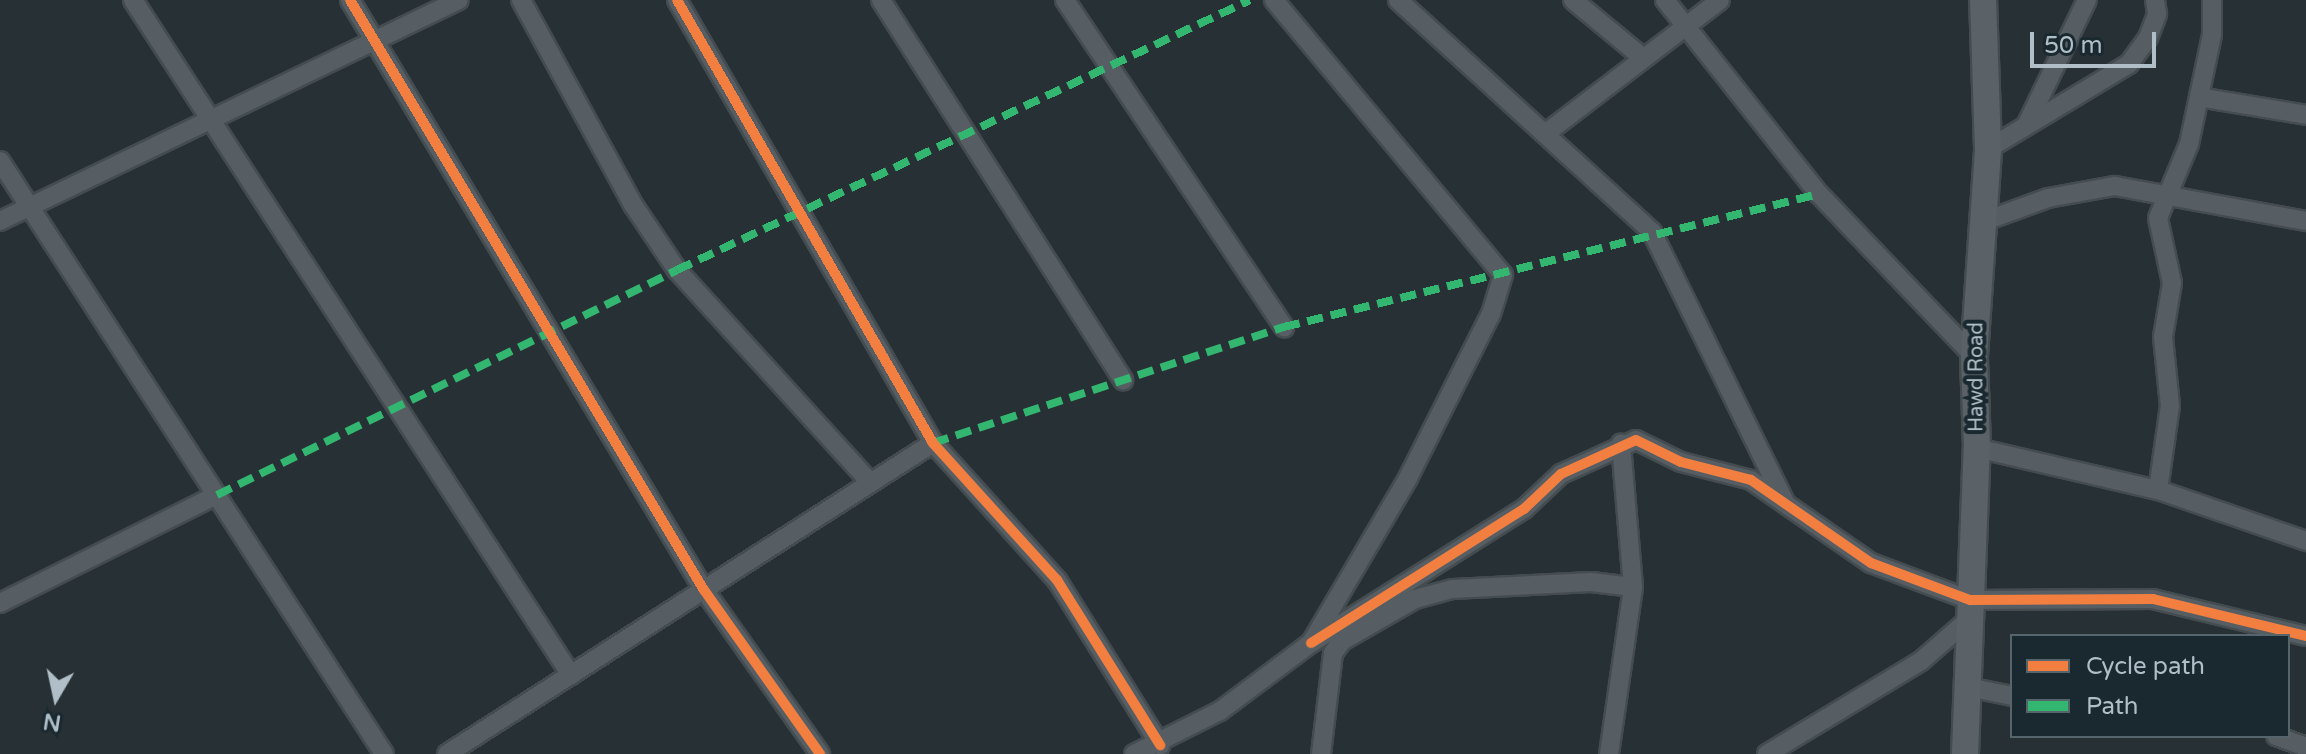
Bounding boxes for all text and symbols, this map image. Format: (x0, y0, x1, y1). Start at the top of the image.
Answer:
scale bar (2034, 16, 2160, 66)
text: 50 m (2044, 31, 2102, 60)
street label: Hawd Road (1965, 322, 1989, 432)
legend (2010, 634, 2290, 738)
text: Cycle path (2086, 652, 2205, 681)
north arrow (16, 658, 96, 738)
text: Path (2086, 692, 2139, 721)
text: N (41, 707, 63, 736)

